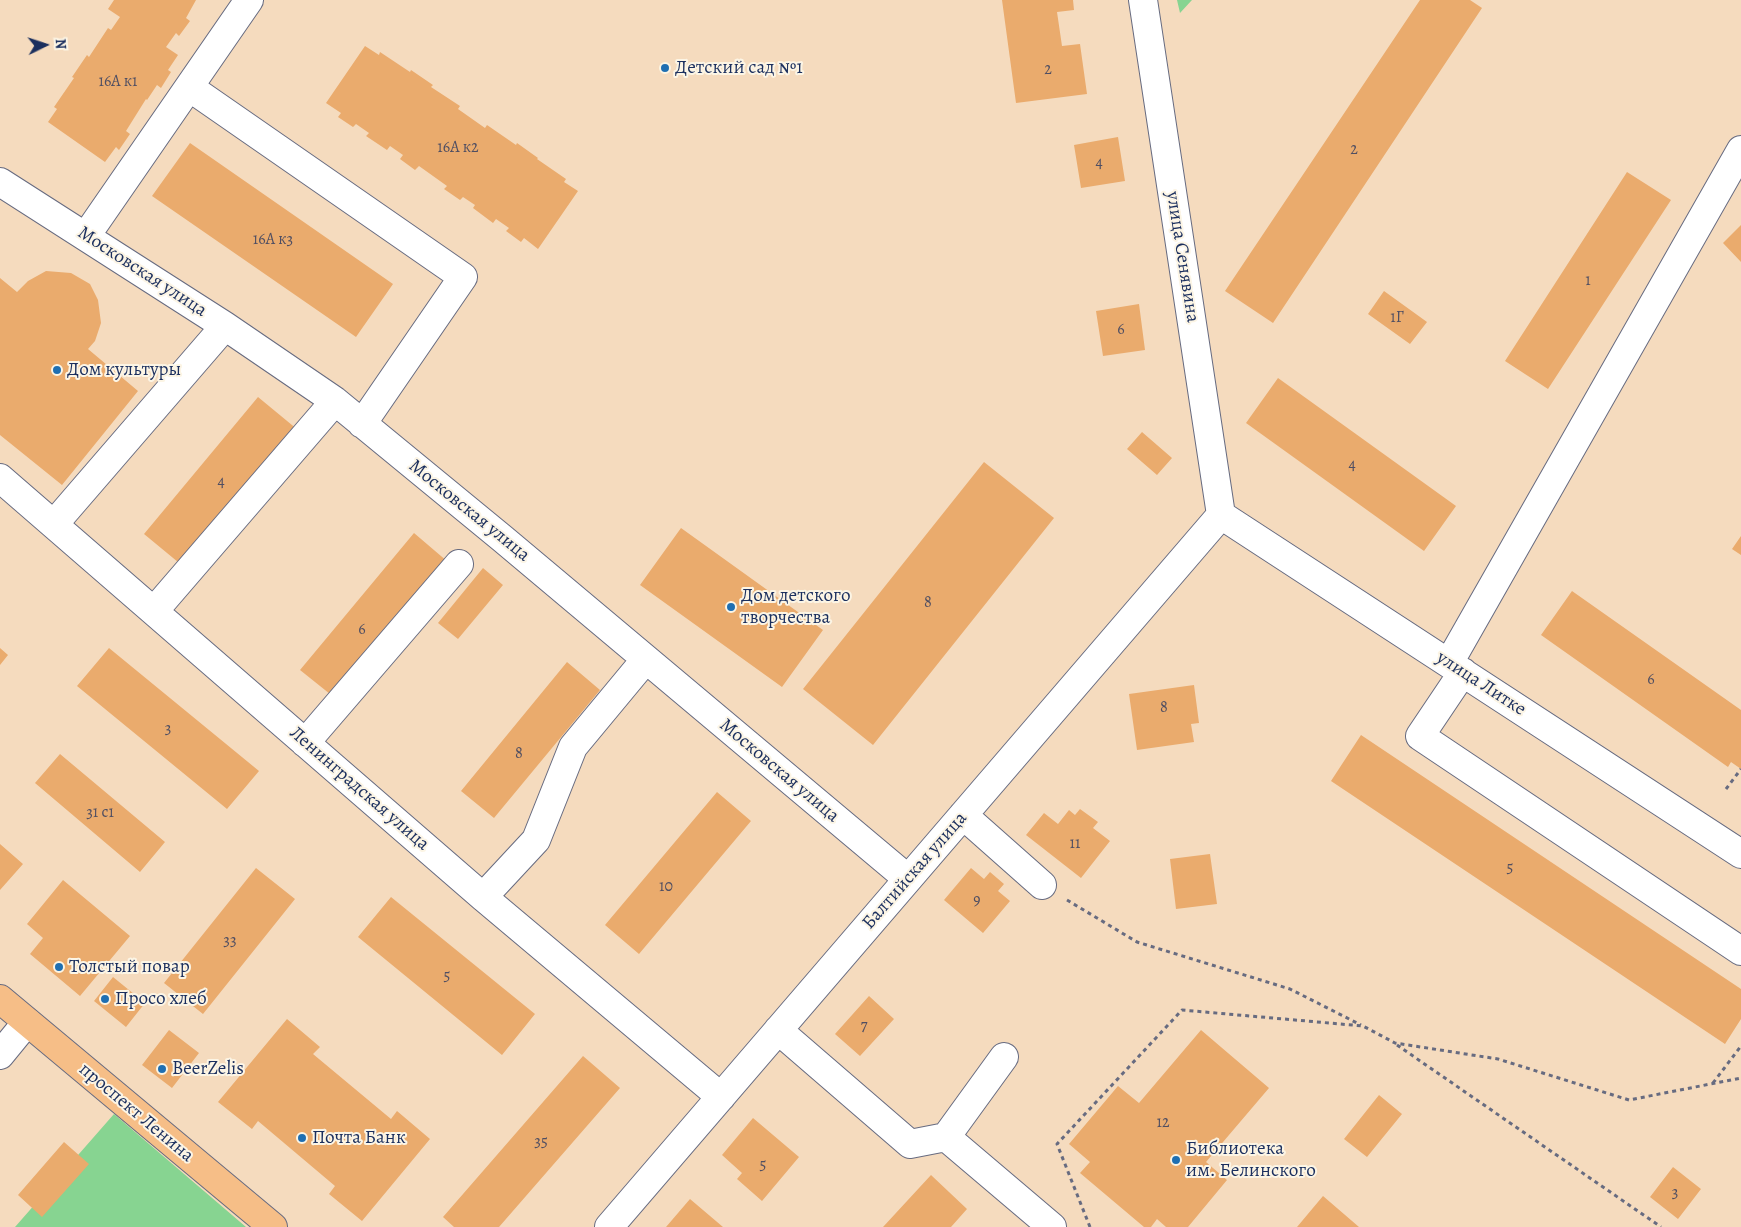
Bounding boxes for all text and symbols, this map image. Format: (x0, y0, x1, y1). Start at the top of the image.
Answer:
north arrow (20, 20, 70, 70)
text: N (51, 38, 70, 50)
place label: Детский сад №1 (675, 57, 803, 79)
house number: 2 (1044, 60, 1052, 80)
marker: Детский сад №1 (659, 62, 671, 74)
house number: 16А к1 (98, 72, 138, 92)
house number: 16А к2 (437, 138, 479, 158)
house number: 2 (1350, 140, 1358, 160)
house number: 4 (1095, 153, 1103, 173)
street label: улица Сенявина (1160, 190, 1204, 324)
street label: Московская улица (73, 222, 211, 322)
house number: 16А к3 (253, 230, 293, 250)
house number: 1 (1585, 271, 1591, 291)
house number: 1Г (1390, 308, 1404, 328)
house number: 6 (1117, 320, 1125, 340)
place label: Дом культуры (67, 359, 181, 381)
marker: Дом культуры (51, 364, 63, 376)
street label: Московская улица (404, 455, 534, 567)
house number: 4 (1348, 455, 1356, 475)
house number: 4 (217, 472, 225, 492)
place label: Дом детского творчества (741, 585, 851, 629)
house number: 8 (924, 593, 932, 613)
marker: Дом детского творчества (725, 601, 737, 613)
house number: 6 (358, 620, 366, 640)
street label: улица Литке (1432, 647, 1530, 721)
house number: 6 (1647, 670, 1655, 690)
house number: 8 (1160, 698, 1168, 718)
street label: Московская улица (714, 714, 844, 828)
house number: 3 (165, 719, 171, 739)
street label: Ленинградская улица (284, 722, 434, 856)
house number: 8 (515, 744, 523, 764)
house number: 31 с1 (86, 803, 114, 823)
street label: Балтийская улица (858, 808, 972, 934)
house number: 11 (1070, 834, 1080, 854)
house number: 5 (1507, 858, 1513, 878)
house number: 10 (659, 877, 673, 897)
house number: 9 (973, 891, 981, 911)
house number: 33 (223, 931, 237, 951)
place label: Толстый повар (69, 956, 190, 978)
marker: Толстый повар (53, 961, 65, 973)
house number: 5 (444, 966, 450, 986)
place label: Просо хлеб (115, 988, 207, 1010)
marker: Просо хлеб (99, 993, 111, 1005)
house number: 7 (861, 1016, 867, 1036)
street label: проспект Ленина (74, 1058, 198, 1168)
place label: BeerZelis (172, 1058, 244, 1080)
marker: BeerZelis (156, 1063, 168, 1075)
house number: 12 (1156, 1113, 1170, 1133)
place label: Почта Банк (312, 1127, 406, 1149)
marker: Почта Банк (296, 1132, 308, 1144)
house number: 35 (534, 1132, 548, 1152)
place label: Библиотека им. Белинского (1186, 1138, 1316, 1182)
marker: Библиотека им. Белинского (1170, 1154, 1182, 1166)
house number: 5 (760, 1155, 766, 1175)
house number: 3 (1672, 1183, 1678, 1203)

